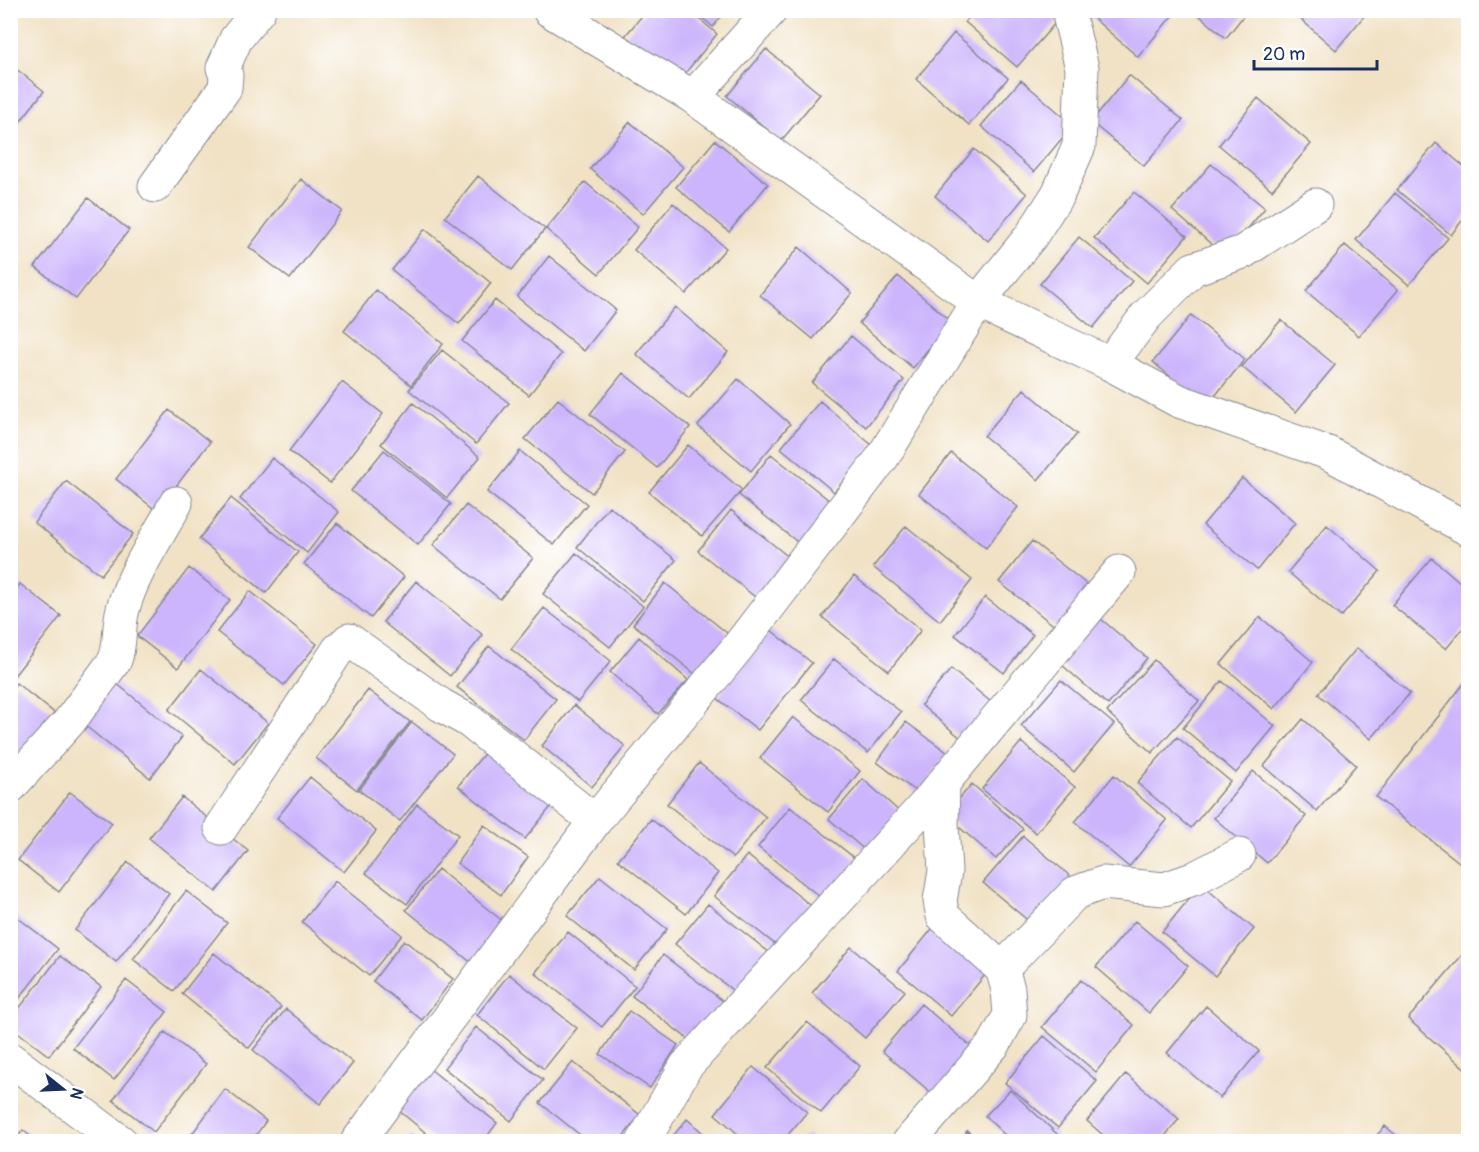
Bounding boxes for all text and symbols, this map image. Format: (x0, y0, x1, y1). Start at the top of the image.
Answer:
scale bar (1254, 33, 1377, 71)
text: 20 m (1263, 43, 1305, 66)
north arrow (33, 1059, 93, 1119)
text: N (65, 1085, 87, 1102)

